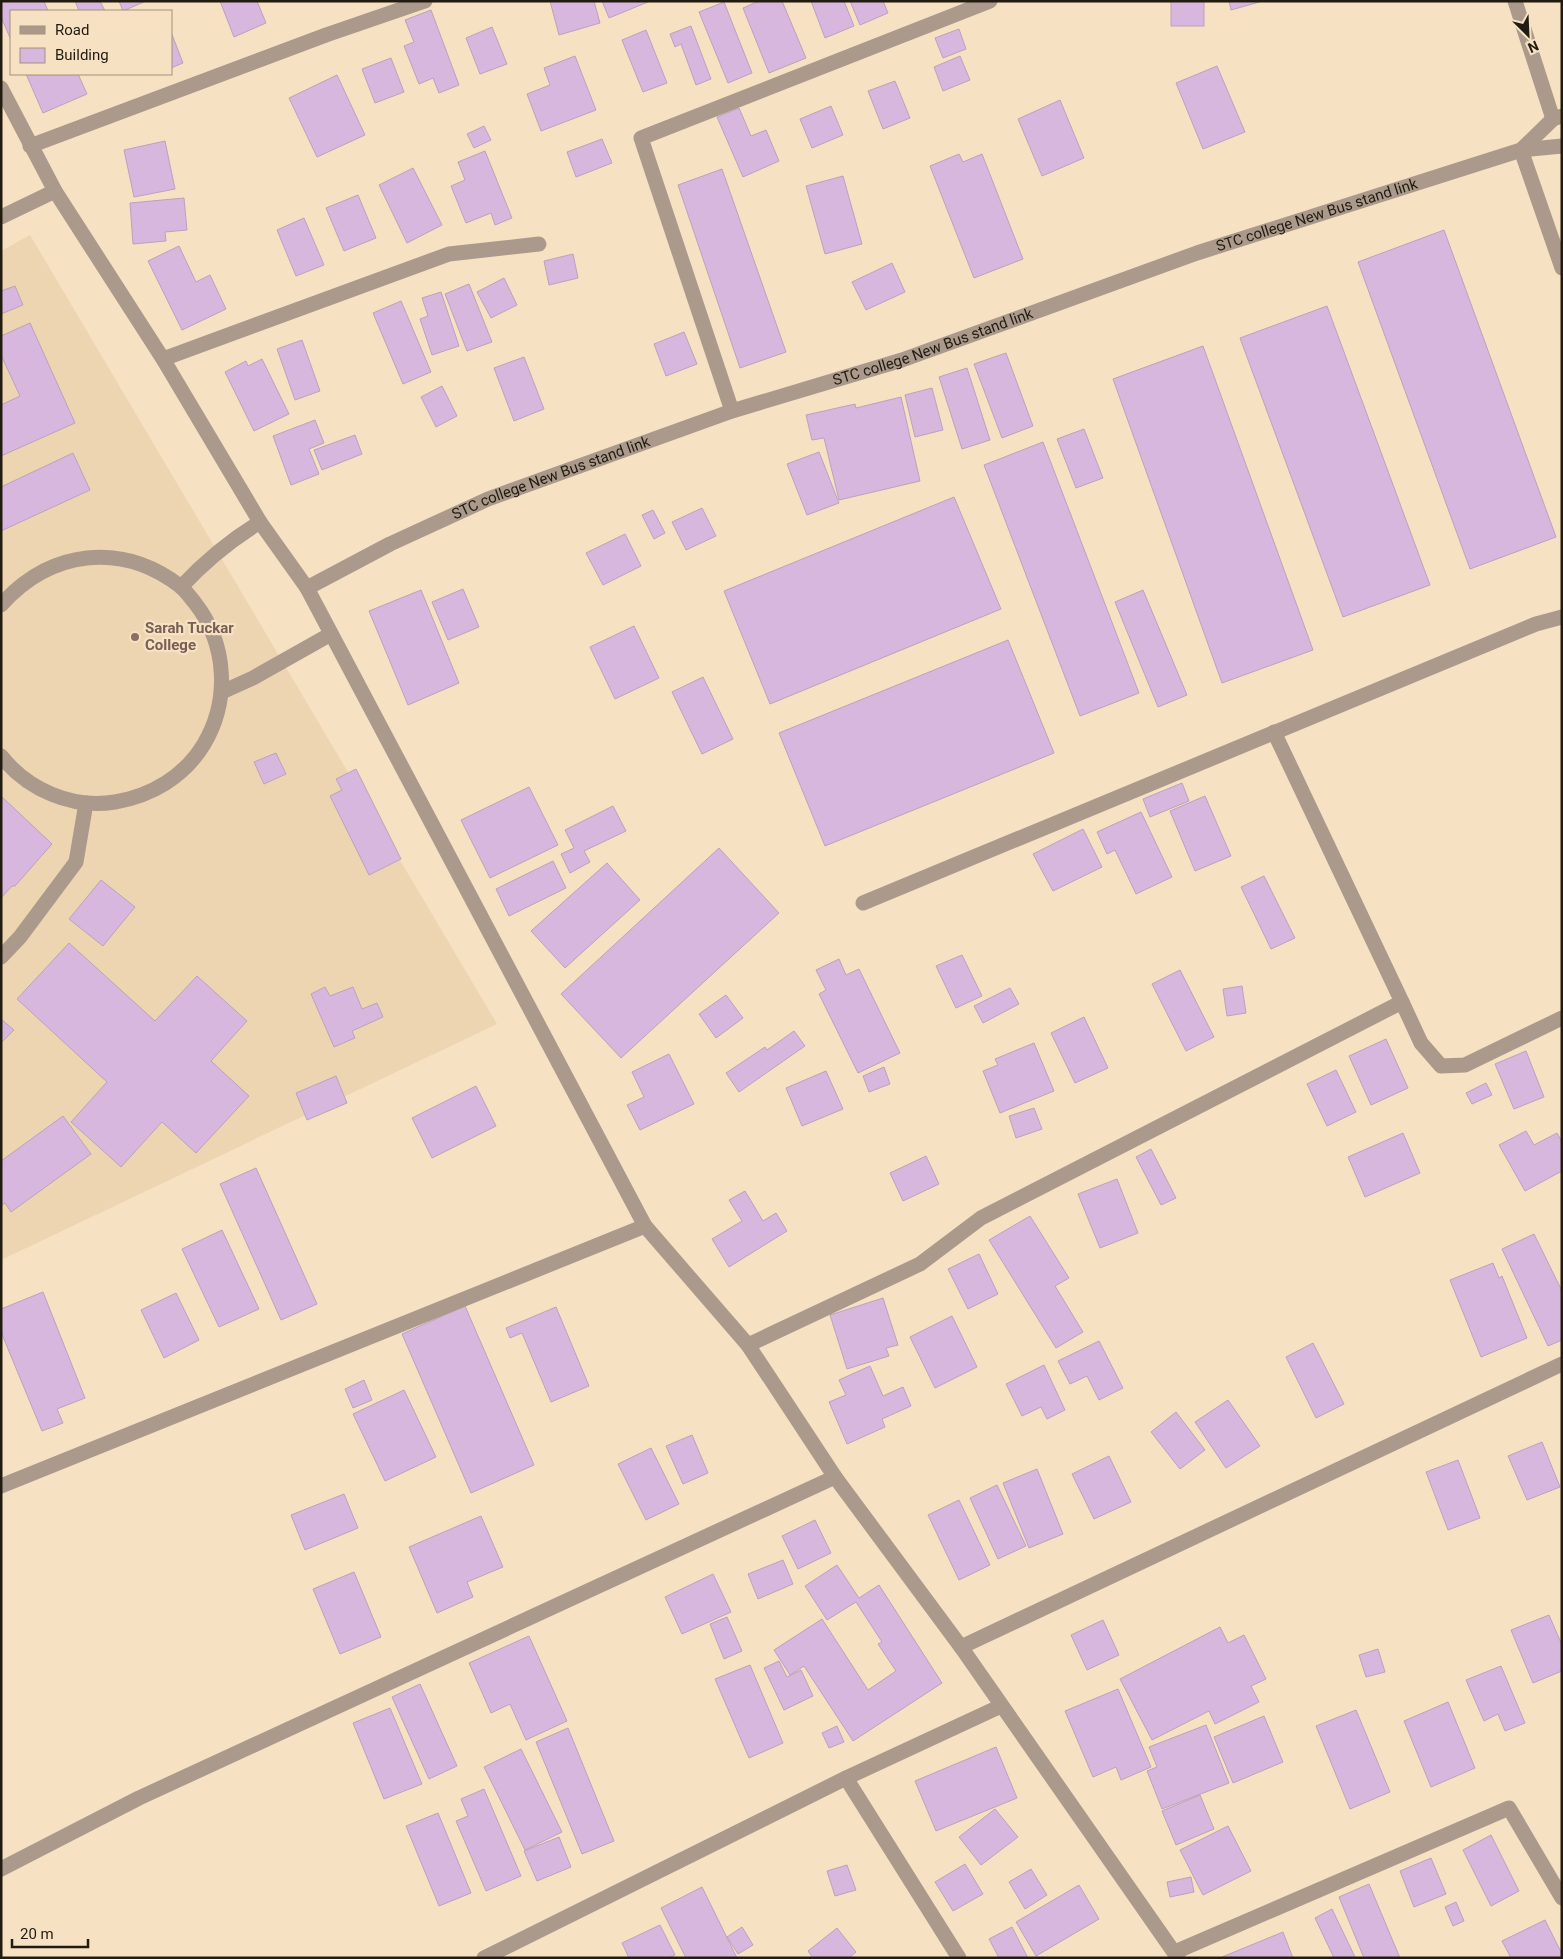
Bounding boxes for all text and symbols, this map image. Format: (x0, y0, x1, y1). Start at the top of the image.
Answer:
legend (10, 10, 172, 75)
north arrow (1503, 10, 1553, 60)
text: Road (55, 21, 89, 39)
text: N (1526, 38, 1541, 56)
text: Building (55, 46, 109, 64)
street label: STC college New Bus stand link (1214, 174, 1420, 255)
street label: STC college New Bus stand link (831, 304, 1036, 389)
street label: STC college New Bus stand link (449, 432, 653, 523)
place label: Sarah Tuckar College (145, 619, 234, 654)
marker: Sarah Tuckar College (129, 631, 141, 643)
scale bar (12, 1916, 89, 1948)
text: 20 m (20, 1925, 54, 1943)

